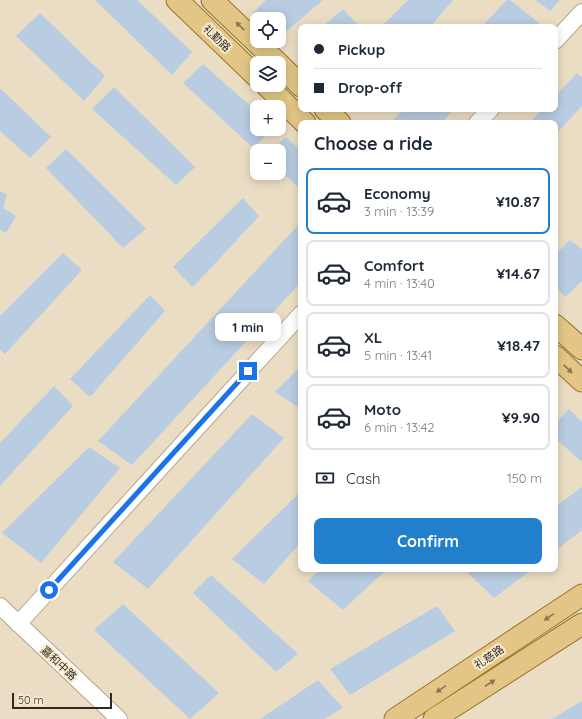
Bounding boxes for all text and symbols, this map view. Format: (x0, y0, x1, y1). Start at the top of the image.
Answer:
map controls (250, 12, 286, 180)
button: locate (250, 12, 286, 48)
one-way arrow (235, 21, 245, 31)
street label: 礼勤路 (200, 22, 234, 54)
text: Pickup (338, 40, 385, 59)
button: layers (250, 56, 286, 92)
text: Drop-off (338, 78, 402, 97)
button: + (250, 100, 286, 136)
text: Choose a ride (314, 132, 433, 155)
button: − (250, 144, 286, 180)
icon: car (316, 183, 352, 219)
text: Economy (364, 184, 431, 203)
text: ¥10.87 (496, 192, 540, 211)
text: 3 min · 13:39 (364, 203, 434, 219)
icon: car (316, 255, 352, 291)
text: Comfort (364, 256, 425, 275)
text: ¥14.67 (496, 264, 540, 283)
text: 4 min · 13:40 (364, 275, 435, 291)
callout: 1 min (215, 313, 281, 341)
text: 1 min (232, 319, 264, 335)
icon: car (316, 327, 352, 363)
text: XL (364, 328, 382, 347)
text: ¥18.47 (497, 336, 540, 355)
text: 5 min · 13:41 (364, 347, 432, 363)
route end (239, 362, 257, 380)
one-way arrow (563, 364, 574, 373)
icon: car (316, 399, 352, 435)
text: Moto (364, 400, 401, 419)
text: ¥9.90 (502, 408, 540, 427)
text: 6 min · 13:42 (364, 419, 434, 435)
icon: cash (314, 467, 336, 489)
text: Cash (346, 469, 380, 488)
text: 150 m (507, 470, 542, 486)
button: Confirm (314, 518, 542, 564)
route start (40, 581, 58, 599)
one-way arrow (544, 613, 555, 621)
street label: 礼慈路 (471, 642, 507, 672)
street label: 嘉和中路 (38, 643, 80, 683)
one-way arrow (485, 679, 495, 687)
one-way arrow (436, 685, 446, 693)
scale bar (12, 691, 112, 710)
text: 50 m (18, 693, 44, 707)

